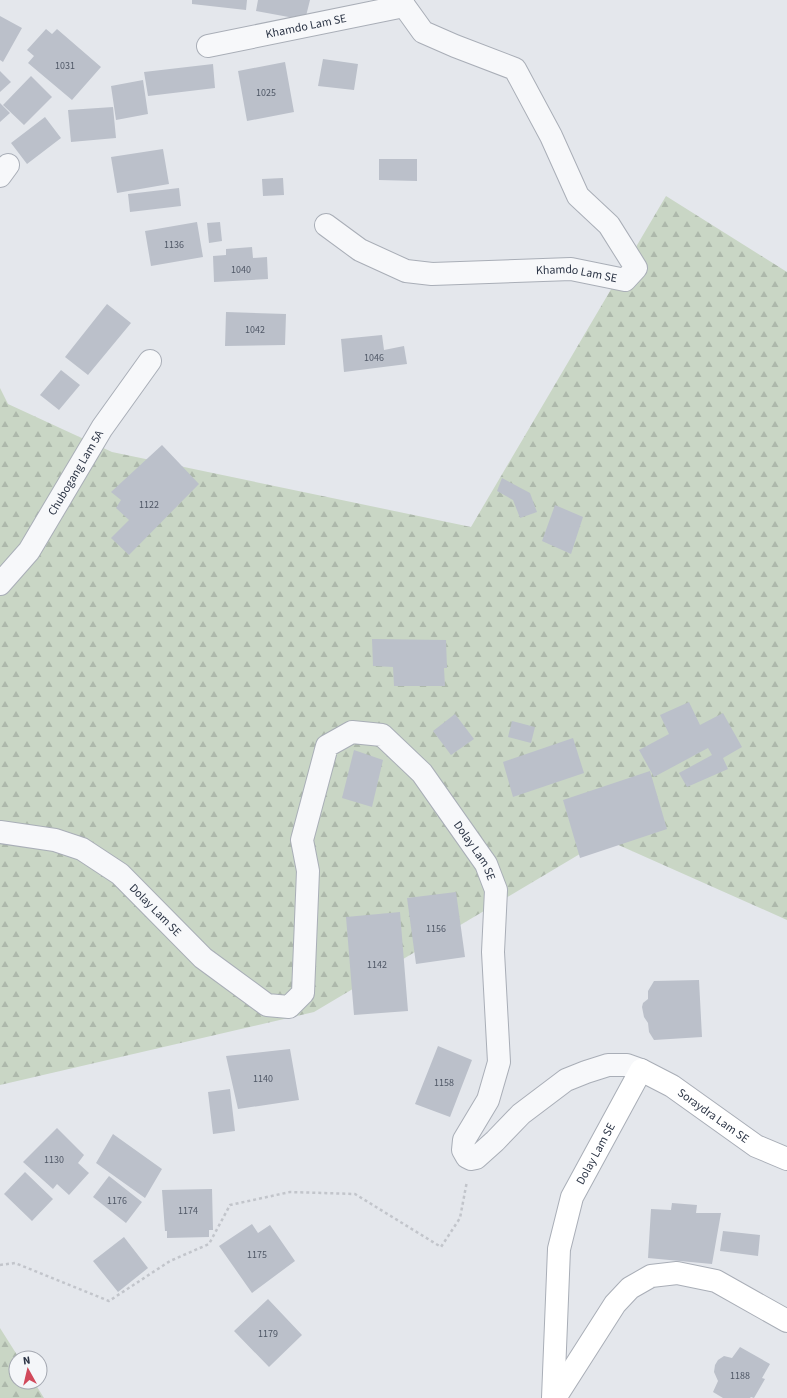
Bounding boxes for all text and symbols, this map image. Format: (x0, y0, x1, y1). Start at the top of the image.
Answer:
street label: Khamdo Lam SE (264, 10, 348, 43)
house number: 1031 (55, 59, 75, 73)
house number: 1025 (256, 86, 276, 100)
house number: 1136 (164, 238, 184, 252)
street label: Khamdo Lam SE (536, 261, 619, 287)
house number: 1040 (231, 263, 251, 277)
house number: 1042 (245, 323, 265, 337)
house number: 1046 (364, 351, 384, 365)
street label: Chubogang Lam 5A (44, 427, 108, 519)
house number: 1122 (139, 498, 159, 512)
street label: Dolay Lam SE (449, 818, 500, 883)
street label: Dolay Lam SE (125, 880, 185, 940)
house number: 1156 (426, 922, 446, 936)
house number: 1142 (367, 958, 387, 972)
house number: 1140 (253, 1072, 273, 1086)
house number: 1158 (434, 1076, 454, 1090)
street label: Soraydra Lam SE (674, 1084, 752, 1147)
street label: Dolay Lam SE (572, 1120, 620, 1188)
house number: 1130 (44, 1153, 64, 1167)
house number: 1176 (107, 1194, 127, 1208)
house number: 1174 (178, 1204, 198, 1218)
house number: 1175 (247, 1248, 267, 1262)
house number: 1179 (258, 1327, 278, 1341)
north arrow (8, 1350, 48, 1390)
text: N (22, 1353, 31, 1369)
house number: 1188 (730, 1369, 750, 1383)

